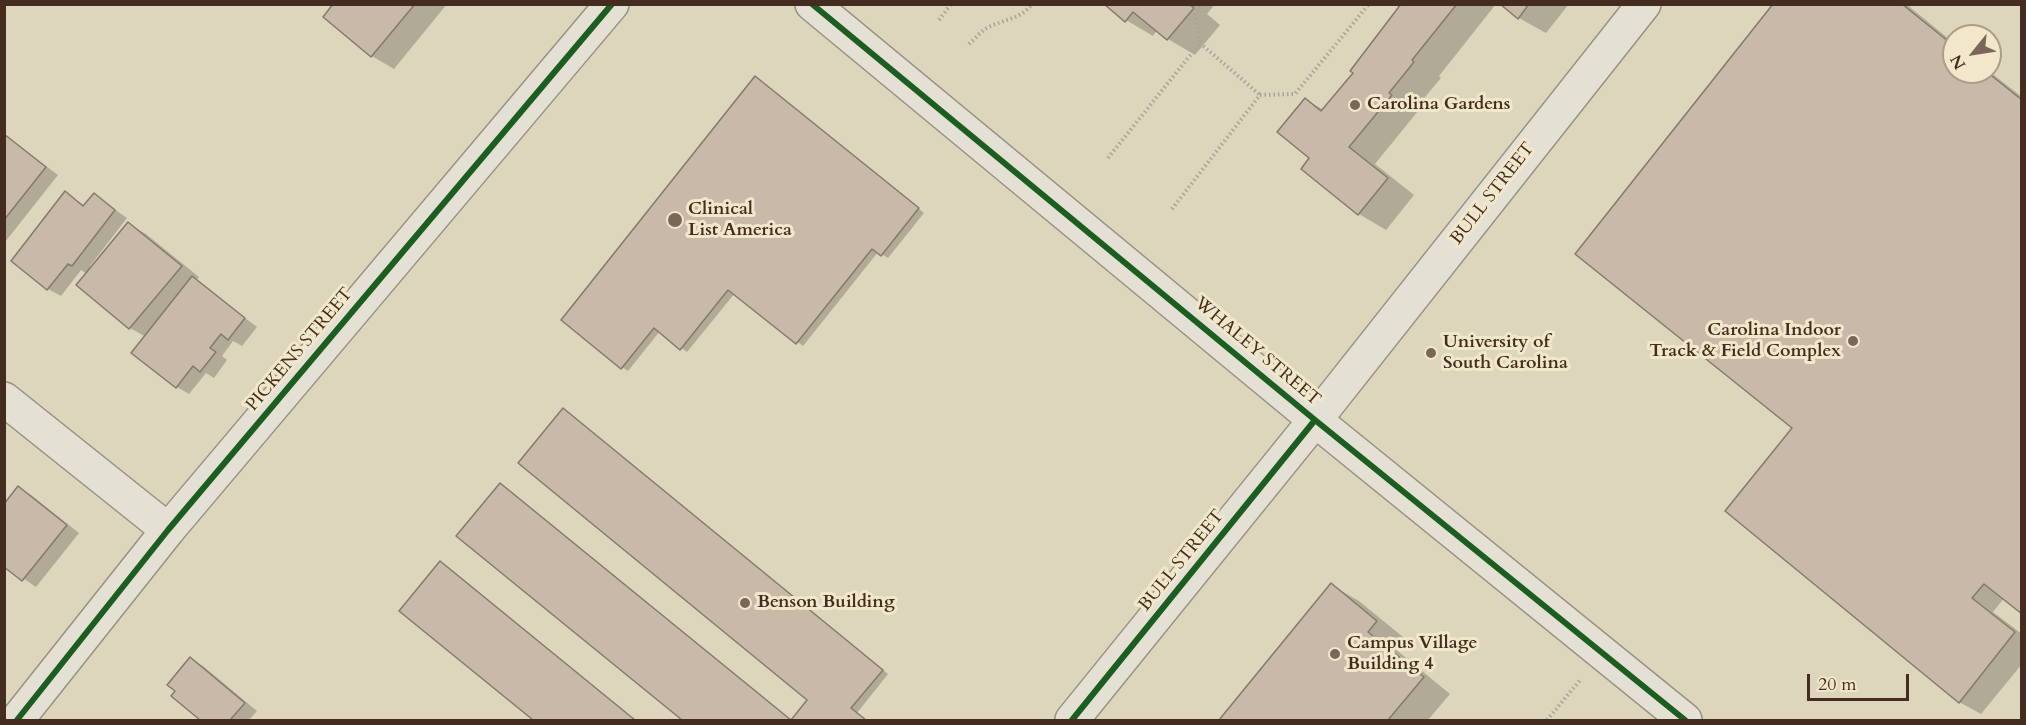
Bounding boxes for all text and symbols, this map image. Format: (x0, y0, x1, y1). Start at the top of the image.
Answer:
north arrow (1942, 24, 2002, 84)
text: N (1945, 50, 1971, 74)
place label: Carolina Gardens (1367, 94, 1511, 116)
marker: Carolina Gardens (1348, 98, 1362, 112)
street label: BULL STREET (1446, 139, 1540, 249)
place label: Clinical List America (688, 199, 792, 242)
marker: Clinical List America (666, 211, 684, 229)
street label: PICKENS STREET (242, 284, 358, 416)
street label: WHALEY STREET (1190, 293, 1324, 411)
place label: Carolina Indoor Track & Field Complex (1649, 320, 1841, 362)
place label: University of South Carolina (1443, 332, 1568, 374)
marker: Carolina Indoor Track & Field Complex (1846, 334, 1860, 348)
marker: University of South Carolina (1424, 346, 1438, 360)
street label: BULL STREET (1135, 506, 1229, 616)
place label: Benson Building (757, 592, 895, 614)
marker: Benson Building (738, 596, 752, 610)
place label: Campus Village Building 4 (1347, 633, 1477, 676)
marker: Campus Village Building 4 (1328, 647, 1342, 661)
scale bar (1810, 662, 1912, 700)
text: 20 m (1818, 672, 1857, 697)

